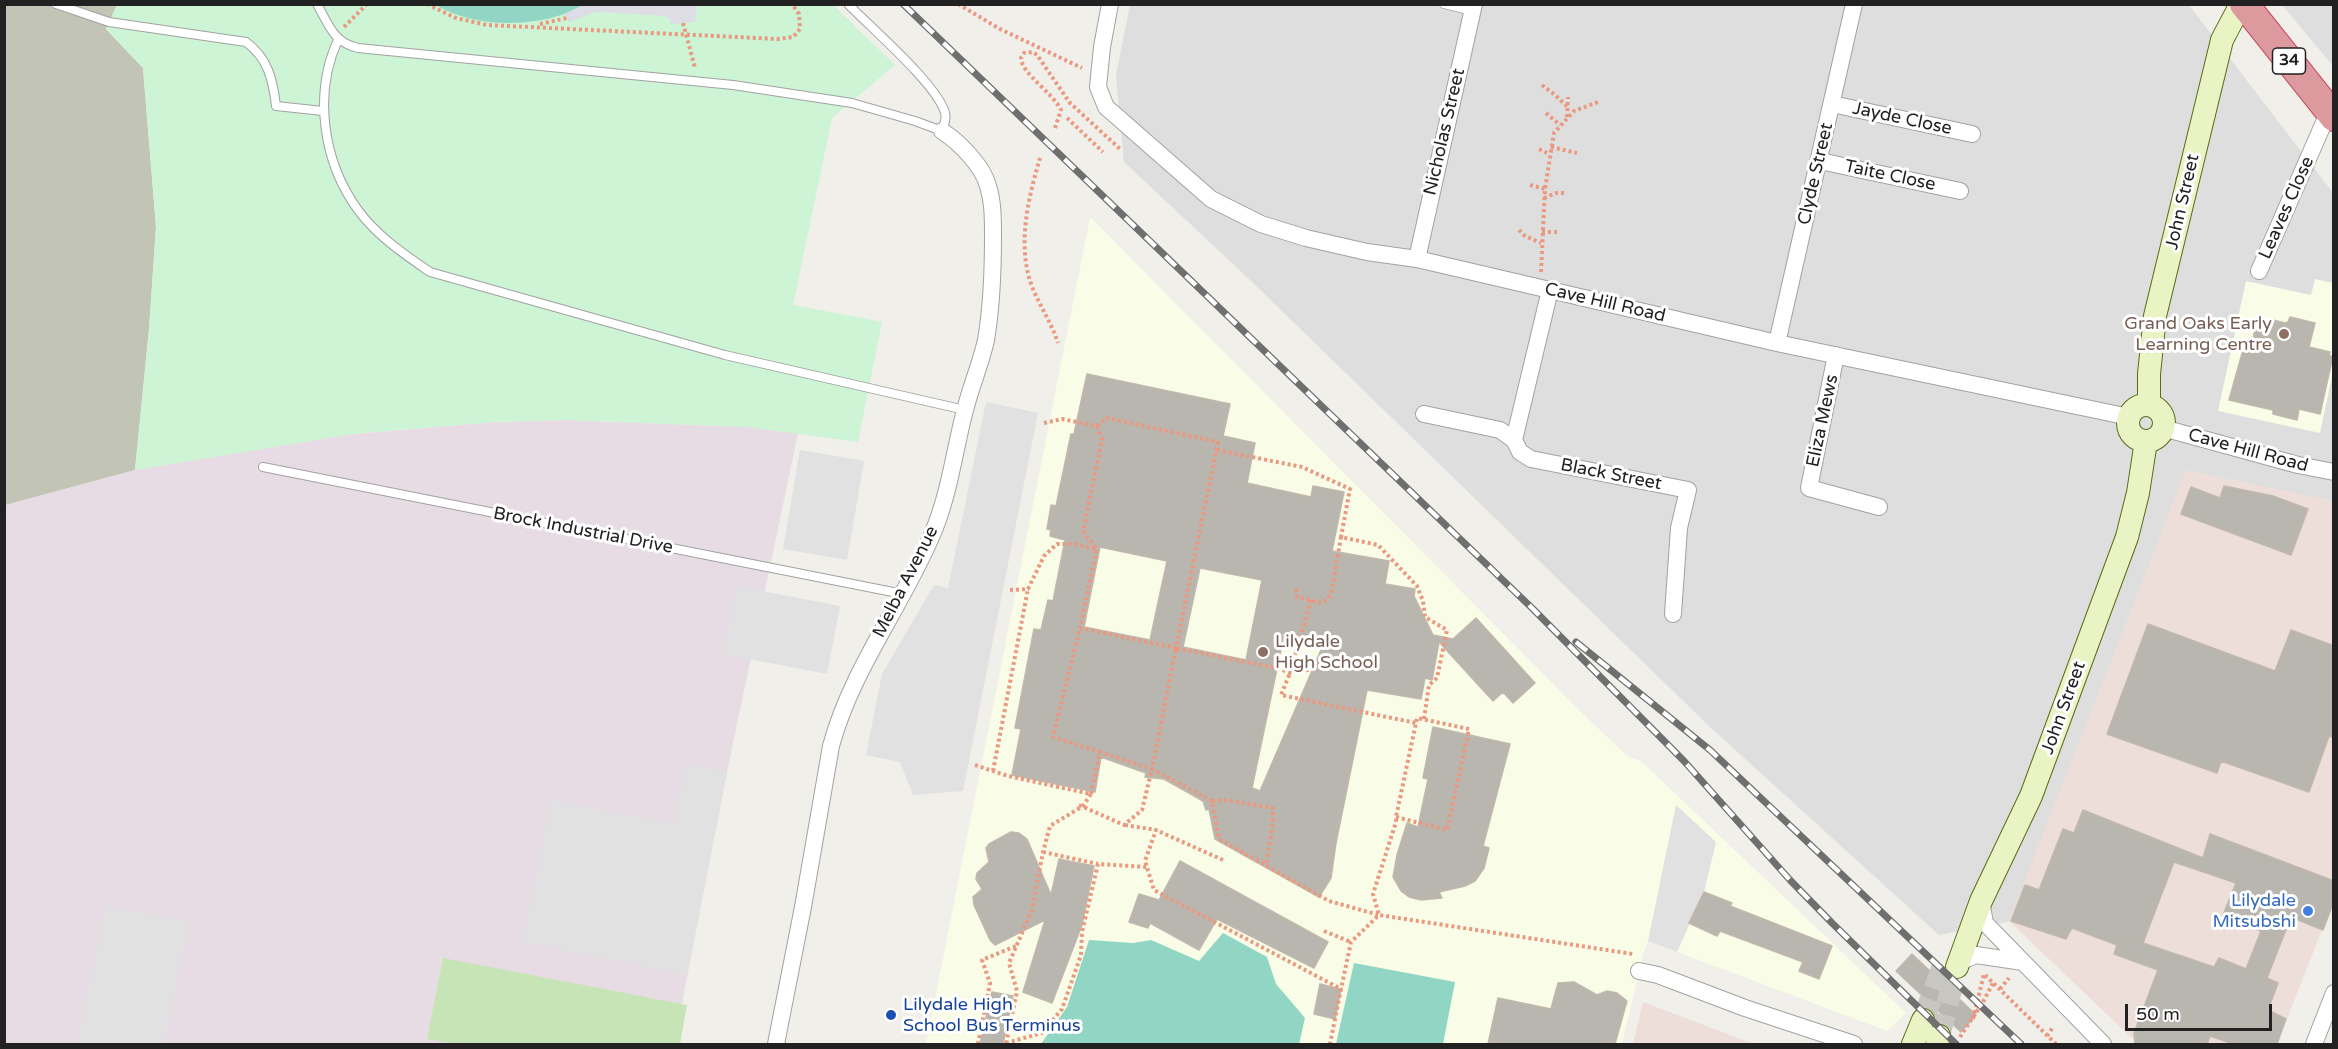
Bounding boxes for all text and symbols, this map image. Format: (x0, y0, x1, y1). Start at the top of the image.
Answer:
road number: 34 (2272, 48, 2306, 74)
street label: Nicholas Street (1420, 66, 1470, 198)
street label: Jayde Close (1850, 98, 1954, 140)
street label: Clyde Street (1794, 121, 1838, 227)
street label: John Street (2162, 152, 2204, 252)
street label: Leaves Close (2255, 153, 2319, 263)
street label: Taite Close (1843, 156, 1937, 196)
street label: Cave Hill Road (1542, 279, 1668, 327)
place label: Grand Oaks Early Learning Centre (2124, 313, 2272, 356)
marker: Grand Oaks Early Learning Centre (2277, 327, 2291, 341)
street label: Eliza Mews (1803, 373, 1843, 469)
street label: Cave Hill Road (2186, 425, 2310, 477)
street label: Black Street (1559, 455, 1663, 495)
street label: Brock Industrial Drive (491, 503, 675, 559)
street label: Melba Avenue (869, 523, 943, 641)
place label: Lilydale High School (1275, 631, 1378, 674)
marker: Lilydale High School (1256, 645, 1270, 659)
street label: John Street (2037, 659, 2091, 757)
place label: Lilydale Mitsubshi (2212, 890, 2296, 932)
marker: Lilydale Mitsubshi (2301, 904, 2315, 918)
scale bar (2128, 992, 2275, 1030)
place label: Lilydale High School Bus Terminus (903, 994, 1081, 1036)
text: 50 m (2136, 1003, 2180, 1025)
marker: Lilydale High School Bus Terminus (884, 1008, 898, 1022)

